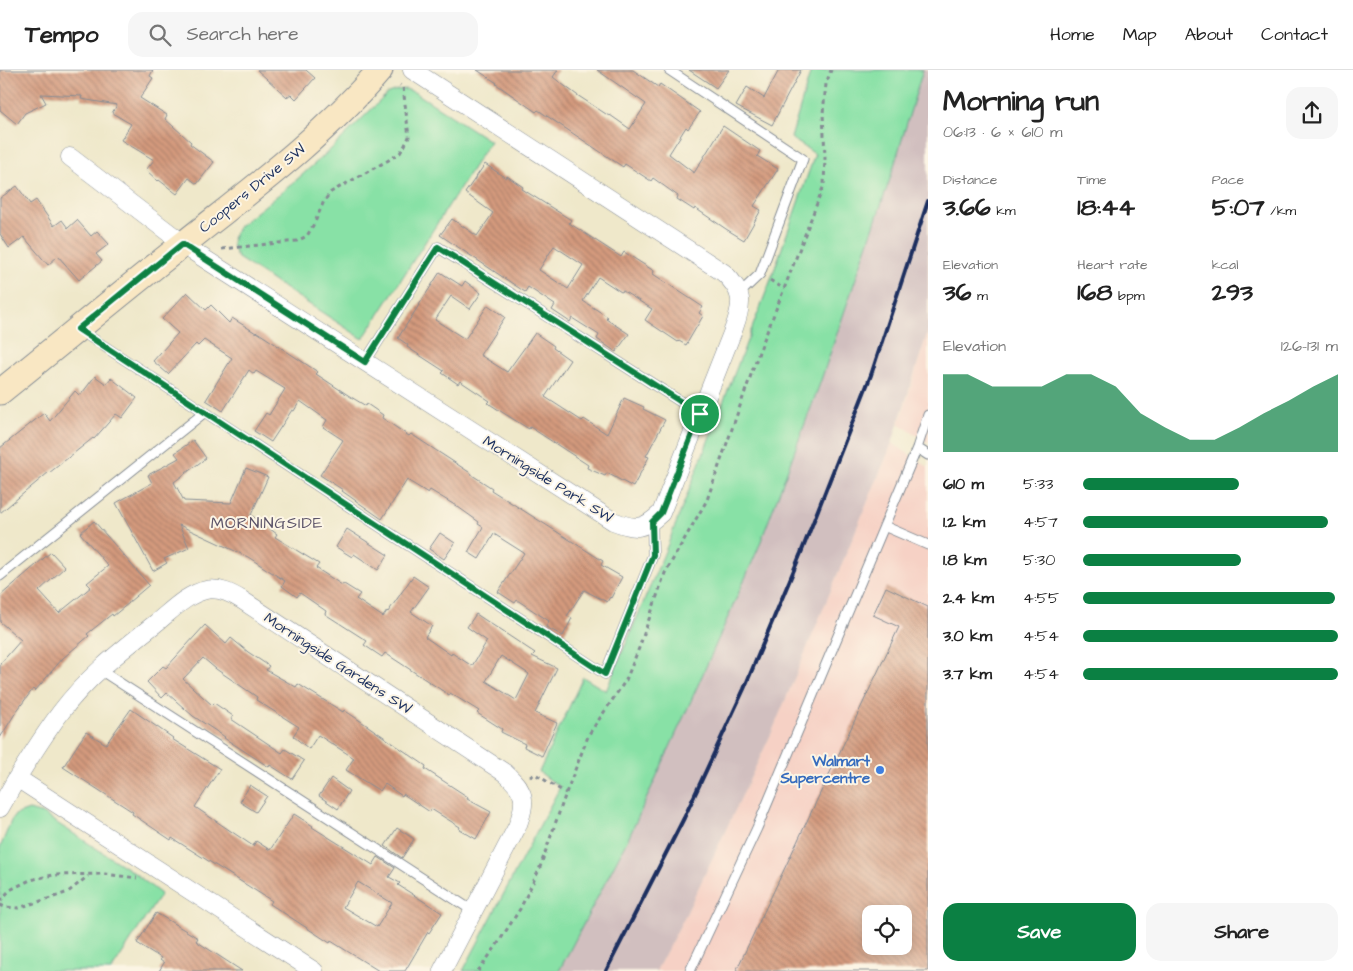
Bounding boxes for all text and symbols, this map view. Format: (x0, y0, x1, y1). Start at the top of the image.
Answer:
search box (128, 12, 478, 57)
text: Tempo (25, 18, 98, 52)
icon: search (146, 21, 174, 49)
text: Search here (186, 21, 299, 48)
text: Home (1050, 22, 1095, 47)
text: Map (1123, 22, 1157, 47)
text: About (1185, 22, 1233, 47)
text: Contact (1261, 22, 1328, 47)
text: Morning run (943, 82, 1099, 121)
button: share (1286, 87, 1338, 139)
text: 06:13 · 6 × 610 m (943, 121, 1062, 143)
street label: Coopers Drive SW (195, 139, 310, 238)
text: Distance (943, 170, 997, 190)
text: Time (1077, 170, 1107, 190)
text: Pace (1212, 170, 1244, 190)
text: 3.66 (943, 190, 991, 225)
text: 18:44 (1077, 190, 1135, 225)
text: 5:07 (1212, 190, 1265, 225)
text: km (991, 201, 1016, 221)
text: /km (1265, 201, 1296, 221)
text: Elevation (943, 255, 998, 275)
text: Heart rate (1077, 255, 1148, 275)
text: kcal (1212, 255, 1238, 275)
text: 36 (943, 275, 971, 310)
text: 168 (1077, 275, 1112, 310)
text: 293 (1212, 275, 1253, 310)
text: m (971, 286, 988, 306)
text: bpm (1112, 286, 1145, 306)
text: Elevation (943, 335, 1006, 357)
text: 126–131 m (1281, 335, 1338, 357)
pin (679, 393, 721, 435)
icon: arrive (686, 400, 714, 428)
street label: Morningside Park SW (478, 431, 617, 529)
text: 610 m (943, 473, 984, 495)
text: 5:33 (1023, 473, 1053, 495)
text: 1.2 km (943, 511, 985, 533)
text: 4:57 (1023, 511, 1058, 533)
district label: MORNINGSIDE (211, 512, 323, 534)
text: 1.8 km (943, 549, 986, 571)
text: 5:30 (1023, 549, 1055, 571)
text: 2.4 km (943, 587, 994, 609)
text: 4:55 (1023, 587, 1059, 609)
street label: Morningside Gardens SW (259, 608, 416, 720)
text: 3.0 km (943, 625, 992, 647)
text: 4:54 (1023, 625, 1059, 647)
text: 3.7 km (943, 663, 992, 685)
text: 4:54 (1023, 663, 1059, 685)
place label: Walmart Supercentre (779, 751, 871, 789)
marker: Walmart Supercentre (874, 764, 886, 776)
button: Save (943, 903, 1136, 961)
button: Share (1146, 903, 1338, 961)
map controls (862, 905, 912, 955)
button: locate (862, 905, 912, 955)

